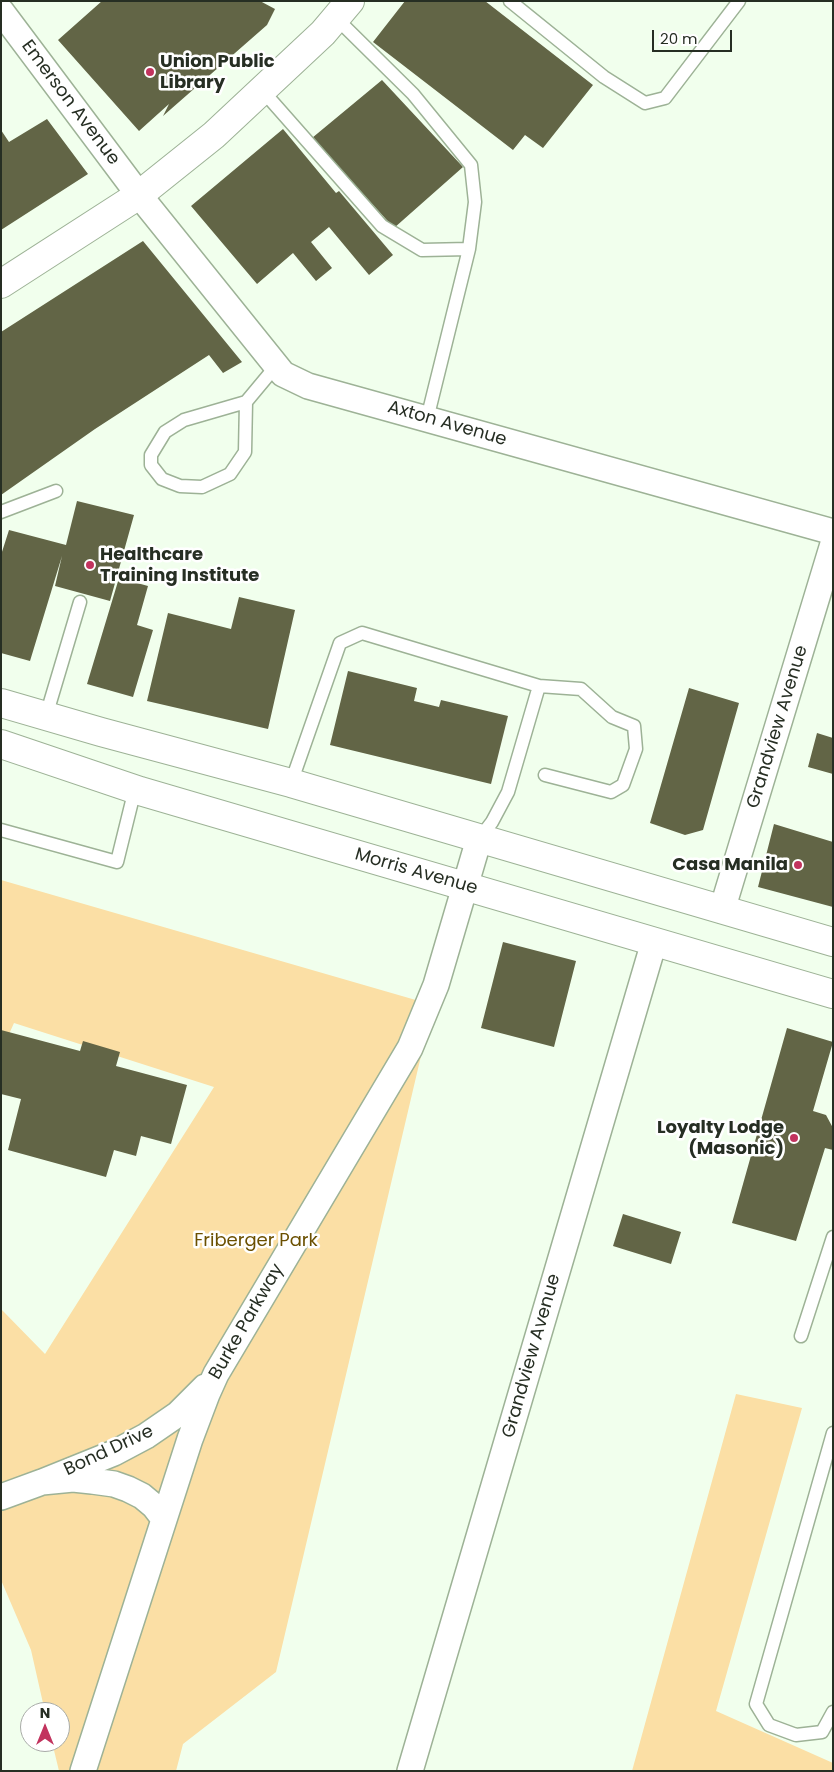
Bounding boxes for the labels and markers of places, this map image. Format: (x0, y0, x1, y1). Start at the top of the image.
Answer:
place label: Union Public Library (160, 51, 275, 94)
marker: Union Public Library (144, 66, 156, 78)
place label: Healthcare Training Institute (100, 544, 259, 586)
marker: Healthcare Training Institute (84, 559, 96, 571)
place label: Casa Manila (672, 854, 788, 876)
marker: Casa Manila (792, 859, 804, 871)
place label: Loyalty Lodge (Masonic) (657, 1117, 784, 1160)
marker: Loyalty Lodge (Masonic) (788, 1132, 800, 1144)

